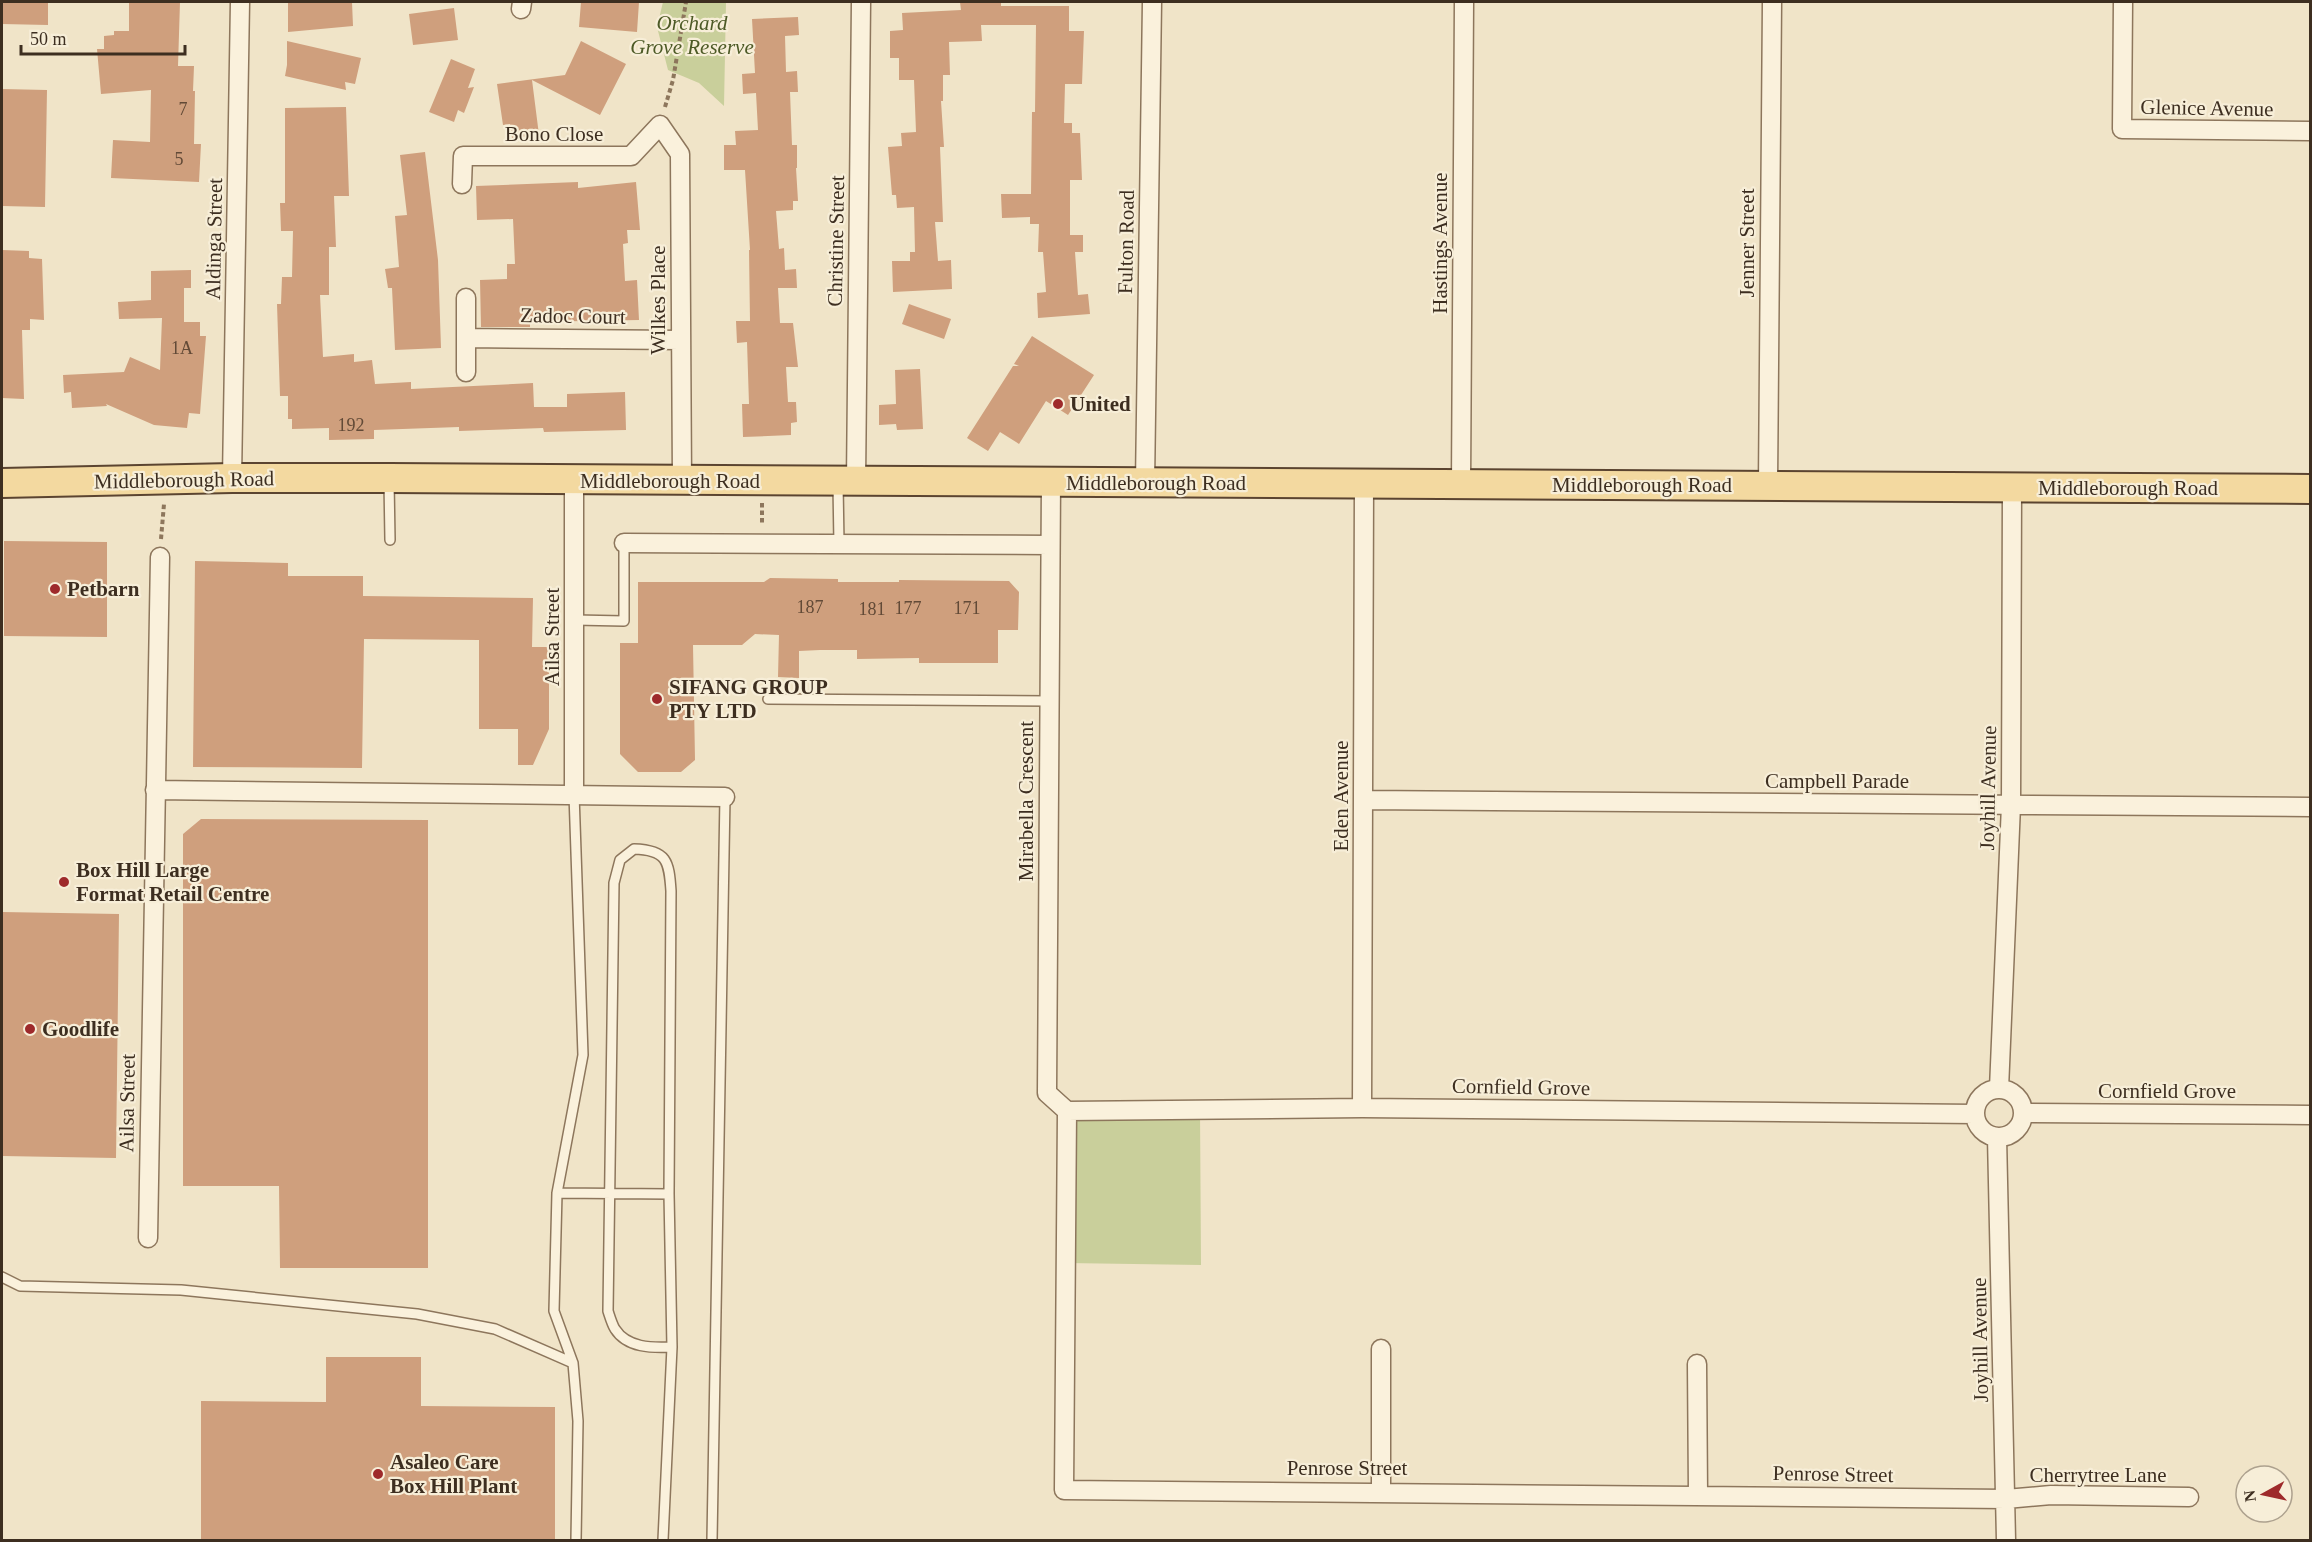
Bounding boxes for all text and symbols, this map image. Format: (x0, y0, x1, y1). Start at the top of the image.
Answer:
park label: Orchard Grove Reserve (630, 11, 754, 59)
scale bar (21, 18, 184, 56)
text: 50 m (30, 29, 67, 49)
street label: Glenice Avenue (2140, 95, 2274, 121)
house number: 7 (179, 99, 188, 119)
street label: Bono Close (505, 122, 603, 146)
house number: 5 (175, 149, 184, 169)
street label: Hastings Avenue (1428, 172, 1452, 314)
street label: Christine Street (823, 175, 849, 307)
street label: Aldinga Street (201, 178, 227, 300)
street label: Jenner Street (1735, 188, 1759, 298)
street label: Fulton Road (1113, 189, 1139, 294)
street label: Wilkes Place (646, 245, 670, 355)
street label: Zadoc Court (520, 303, 626, 329)
house number: 1A (171, 338, 193, 358)
place label: United (1070, 392, 1131, 416)
marker: United (1051, 397, 1065, 411)
house number: 192 (338, 415, 365, 435)
street label: Middleborough Road (94, 466, 275, 494)
street label: Middleborough Road (580, 469, 761, 493)
street label: Middleborough Road (1066, 471, 1247, 495)
street label: Middleborough Road (1552, 473, 1733, 497)
street label: Middleborough Road (2038, 476, 2219, 500)
place label: Petbarn (67, 577, 140, 601)
marker: Petbarn (48, 582, 62, 596)
street label: Ailsa Street (540, 588, 564, 686)
house number: 187 (797, 597, 824, 617)
house number: 177 (895, 598, 922, 618)
house number: 171 (954, 598, 981, 618)
house number: 181 (859, 599, 886, 619)
place label: SIFANG GROUP PTY LTD (669, 675, 828, 723)
marker: SIFANG GROUP PTY LTD (650, 692, 664, 706)
street label: Mirabella Crescent (1014, 721, 1038, 881)
street label: Joyhill Avenue (1975, 725, 2001, 851)
street label: Eden Avenue (1329, 741, 1353, 852)
street label: Campbell Parade (1765, 769, 1909, 793)
place label: Box Hill Large Format Retail Centre (76, 858, 269, 906)
marker: Box Hill Large Format Retail Centre (57, 875, 71, 889)
place label: Goodlife (42, 1017, 119, 1041)
marker: Goodlife (23, 1022, 37, 1036)
street label: Ailsa Street (114, 1053, 140, 1152)
street label: Cornfield Grove (1452, 1074, 1590, 1100)
street label: Cornfield Grove (2098, 1079, 2236, 1103)
street label: Joyhill Avenue (1967, 1277, 1993, 1403)
place label: Asaleo Care Box Hill Plant (390, 1450, 517, 1498)
street label: Penrose Street (1287, 1456, 1408, 1480)
street label: Penrose Street (1772, 1461, 1894, 1487)
street label: Cherrytree Lane (2029, 1463, 2167, 1487)
north arrow (2234, 1464, 2294, 1524)
marker: Asaleo Care Box Hill Plant (371, 1467, 385, 1481)
text: N (2240, 1489, 2259, 1503)

